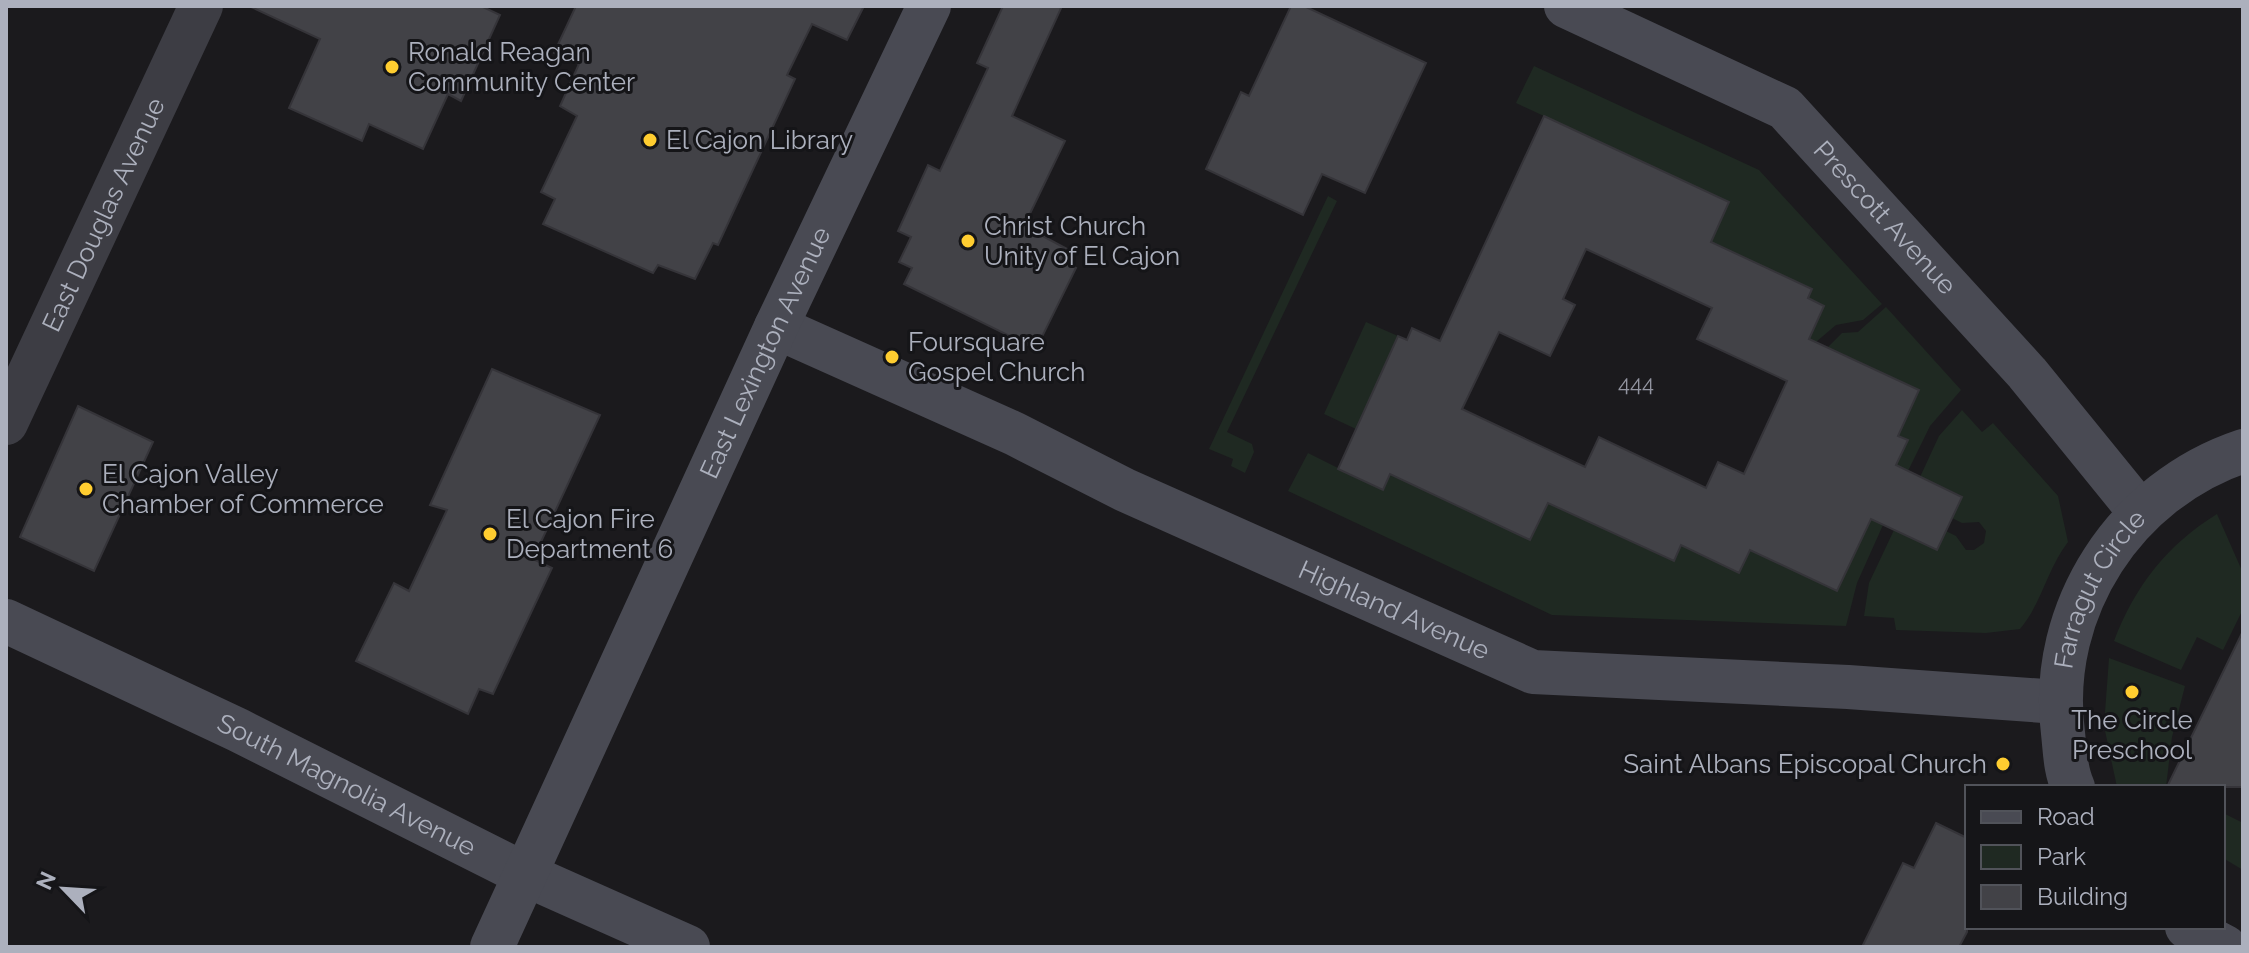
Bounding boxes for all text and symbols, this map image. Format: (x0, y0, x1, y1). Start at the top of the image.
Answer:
place label: Ronald Reagan Community Center (408, 37, 635, 97)
marker: Ronald Reagan Community Center (383, 58, 401, 76)
street label: East Douglas Avenue (36, 93, 171, 336)
place label: El Cajon Library (666, 125, 853, 155)
marker: El Cajon Library (641, 131, 659, 149)
street label: Prescott Avenue (1808, 135, 1962, 300)
place label: Christ Church Unity of El Cajon (984, 211, 1180, 271)
street label: East Lexington Avenue (694, 222, 836, 483)
marker: Christ Church Unity of El Cajon (959, 232, 977, 250)
place label: Foursquare Gospel Church (908, 327, 1085, 387)
marker: Foursquare Gospel Church (883, 348, 901, 366)
house number: 444 (1618, 370, 1654, 396)
place label: El Cajon Valley Chamber of Commerce (102, 459, 384, 519)
marker: El Cajon Valley Chamber of Commerce (77, 480, 95, 498)
street label: Farragut Circle (2048, 503, 2151, 671)
place label: El Cajon Fire Department 6 (506, 504, 673, 564)
marker: El Cajon Fire Department 6 (481, 525, 499, 543)
street label: Highland Avenue (1294, 554, 1494, 666)
marker: The Circle Preschool (2123, 683, 2141, 701)
place label: The Circle Preschool (2071, 705, 2193, 765)
street label: South Magnolia Avenue (213, 708, 481, 862)
place label: Saint Albans Episcopal Church (1623, 749, 1987, 779)
marker: Saint Albans Episcopal Church (1994, 755, 2012, 773)
legend (1965, 785, 2225, 929)
text: Road (2037, 802, 2095, 831)
text: Park (2037, 842, 2086, 871)
north arrow (24, 849, 104, 929)
text: N (31, 867, 61, 894)
text: Building (2037, 882, 2128, 911)

